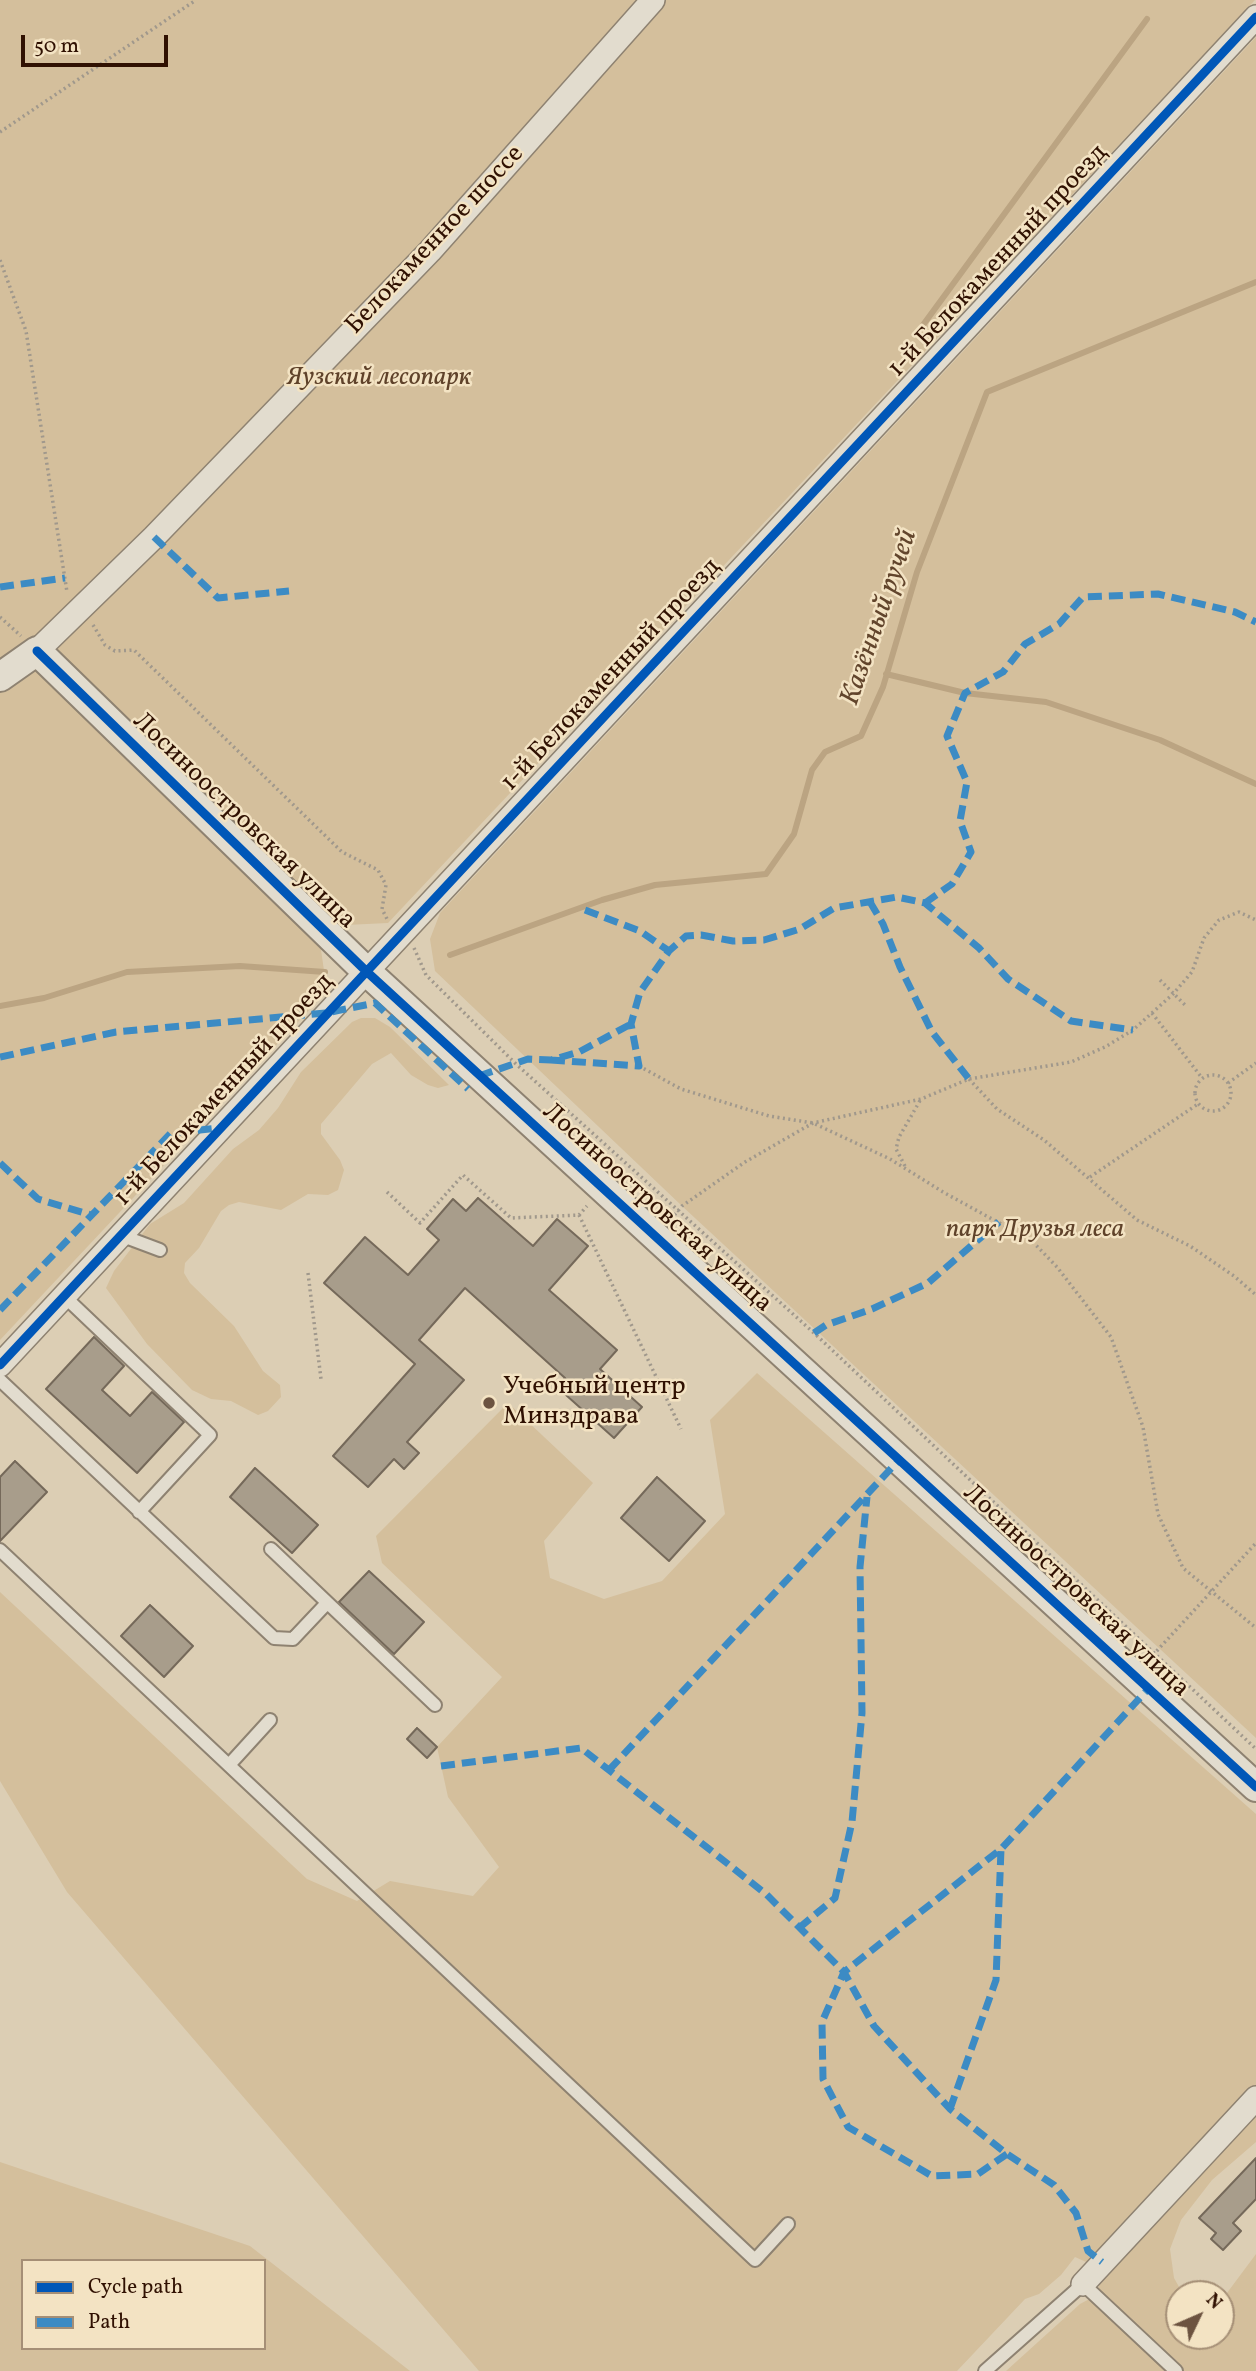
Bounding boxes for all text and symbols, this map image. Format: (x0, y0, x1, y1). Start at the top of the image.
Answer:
scale bar (24, 21, 172, 65)
text: 50 m (34, 32, 79, 61)
street label: 1-й Белокаменный проезд (883, 139, 1115, 385)
street label: Белокаменное шоссе (340, 140, 532, 342)
park label: Яузский лесопарк (287, 363, 471, 395)
water label: Казённый ручей (835, 526, 927, 710)
street label: 1-й Белокаменный проезд (496, 553, 728, 799)
street label: Лосиноостровская улица (125, 707, 361, 937)
street label: 1-й Белокаменный проезд (109, 968, 341, 1214)
street label: Лосиноостровская улица (535, 1098, 777, 1320)
park label: парк Друзья леса (946, 1215, 1124, 1247)
place label: Учебный центр Минздрава (503, 1372, 686, 1434)
marker: Учебный центр Минздрава (481, 1395, 497, 1411)
street label: Лосиноостровская улица (955, 1479, 1195, 1705)
legend (21, 2259, 266, 2350)
text: Cycle path (88, 2273, 183, 2302)
north arrow (1165, 2280, 1235, 2350)
text: N (1200, 2288, 1228, 2316)
text: Path (88, 2308, 130, 2337)

